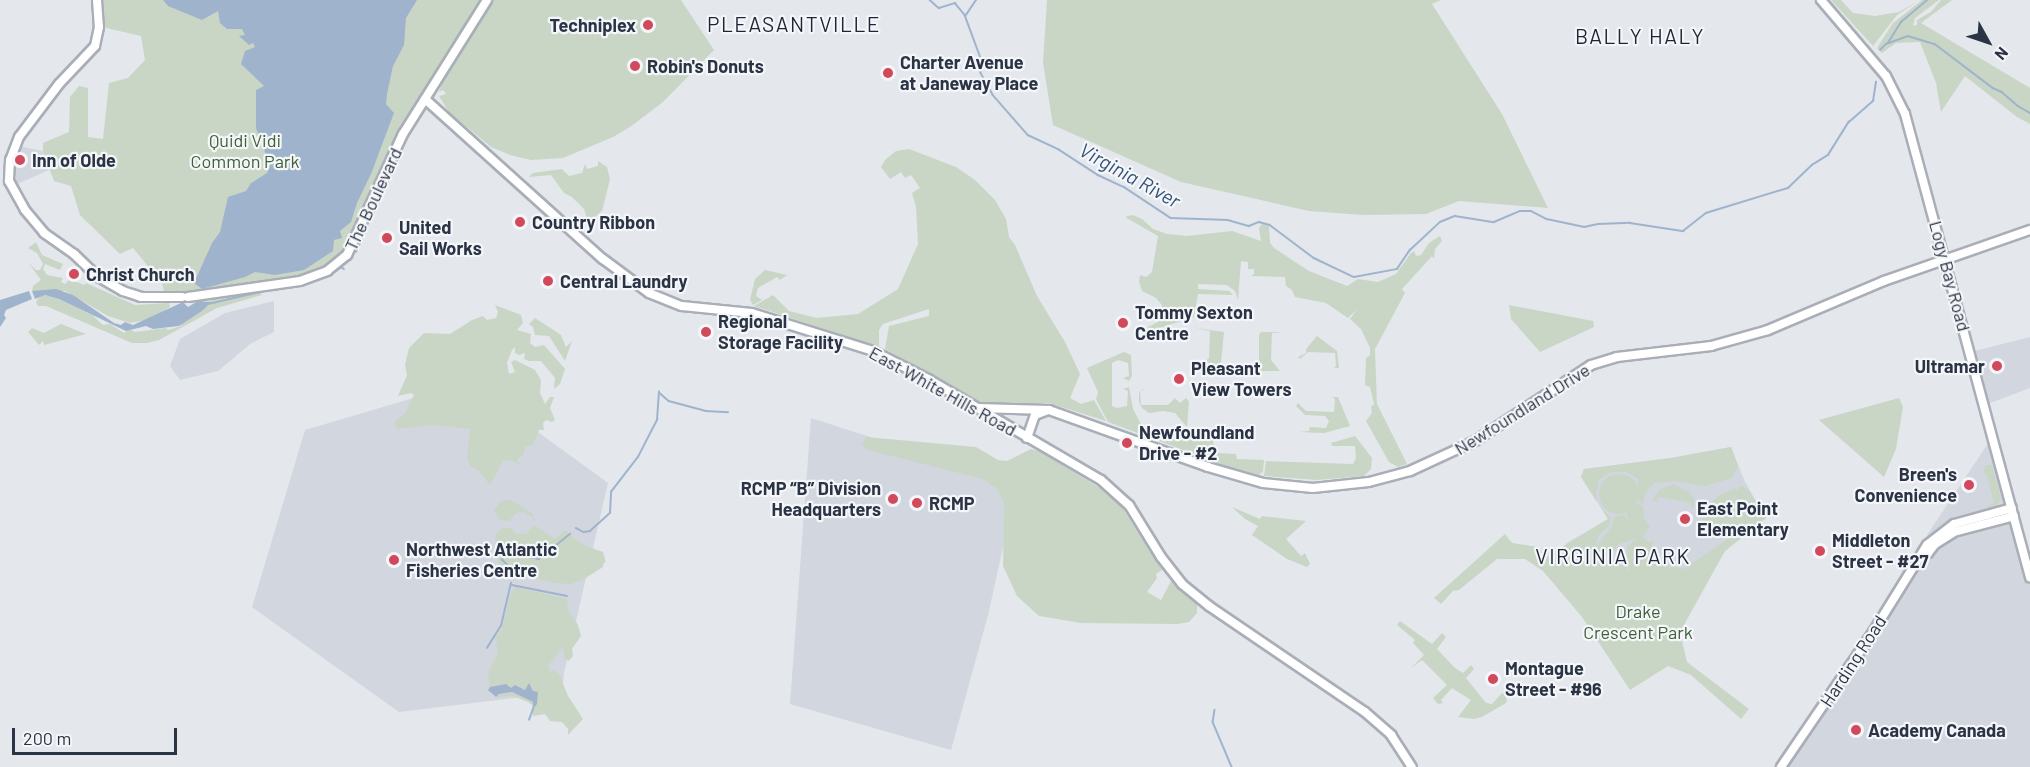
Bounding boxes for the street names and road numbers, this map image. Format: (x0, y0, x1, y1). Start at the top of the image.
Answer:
street label: The Boulevard (340, 144, 406, 254)
street label: Logy Bay Road (1925, 218, 1975, 334)
street label: East White Hills Road (866, 342, 1020, 440)
street label: Newfoundland Drive (1450, 359, 1594, 459)
street label: Harding Road (1815, 611, 1891, 711)

